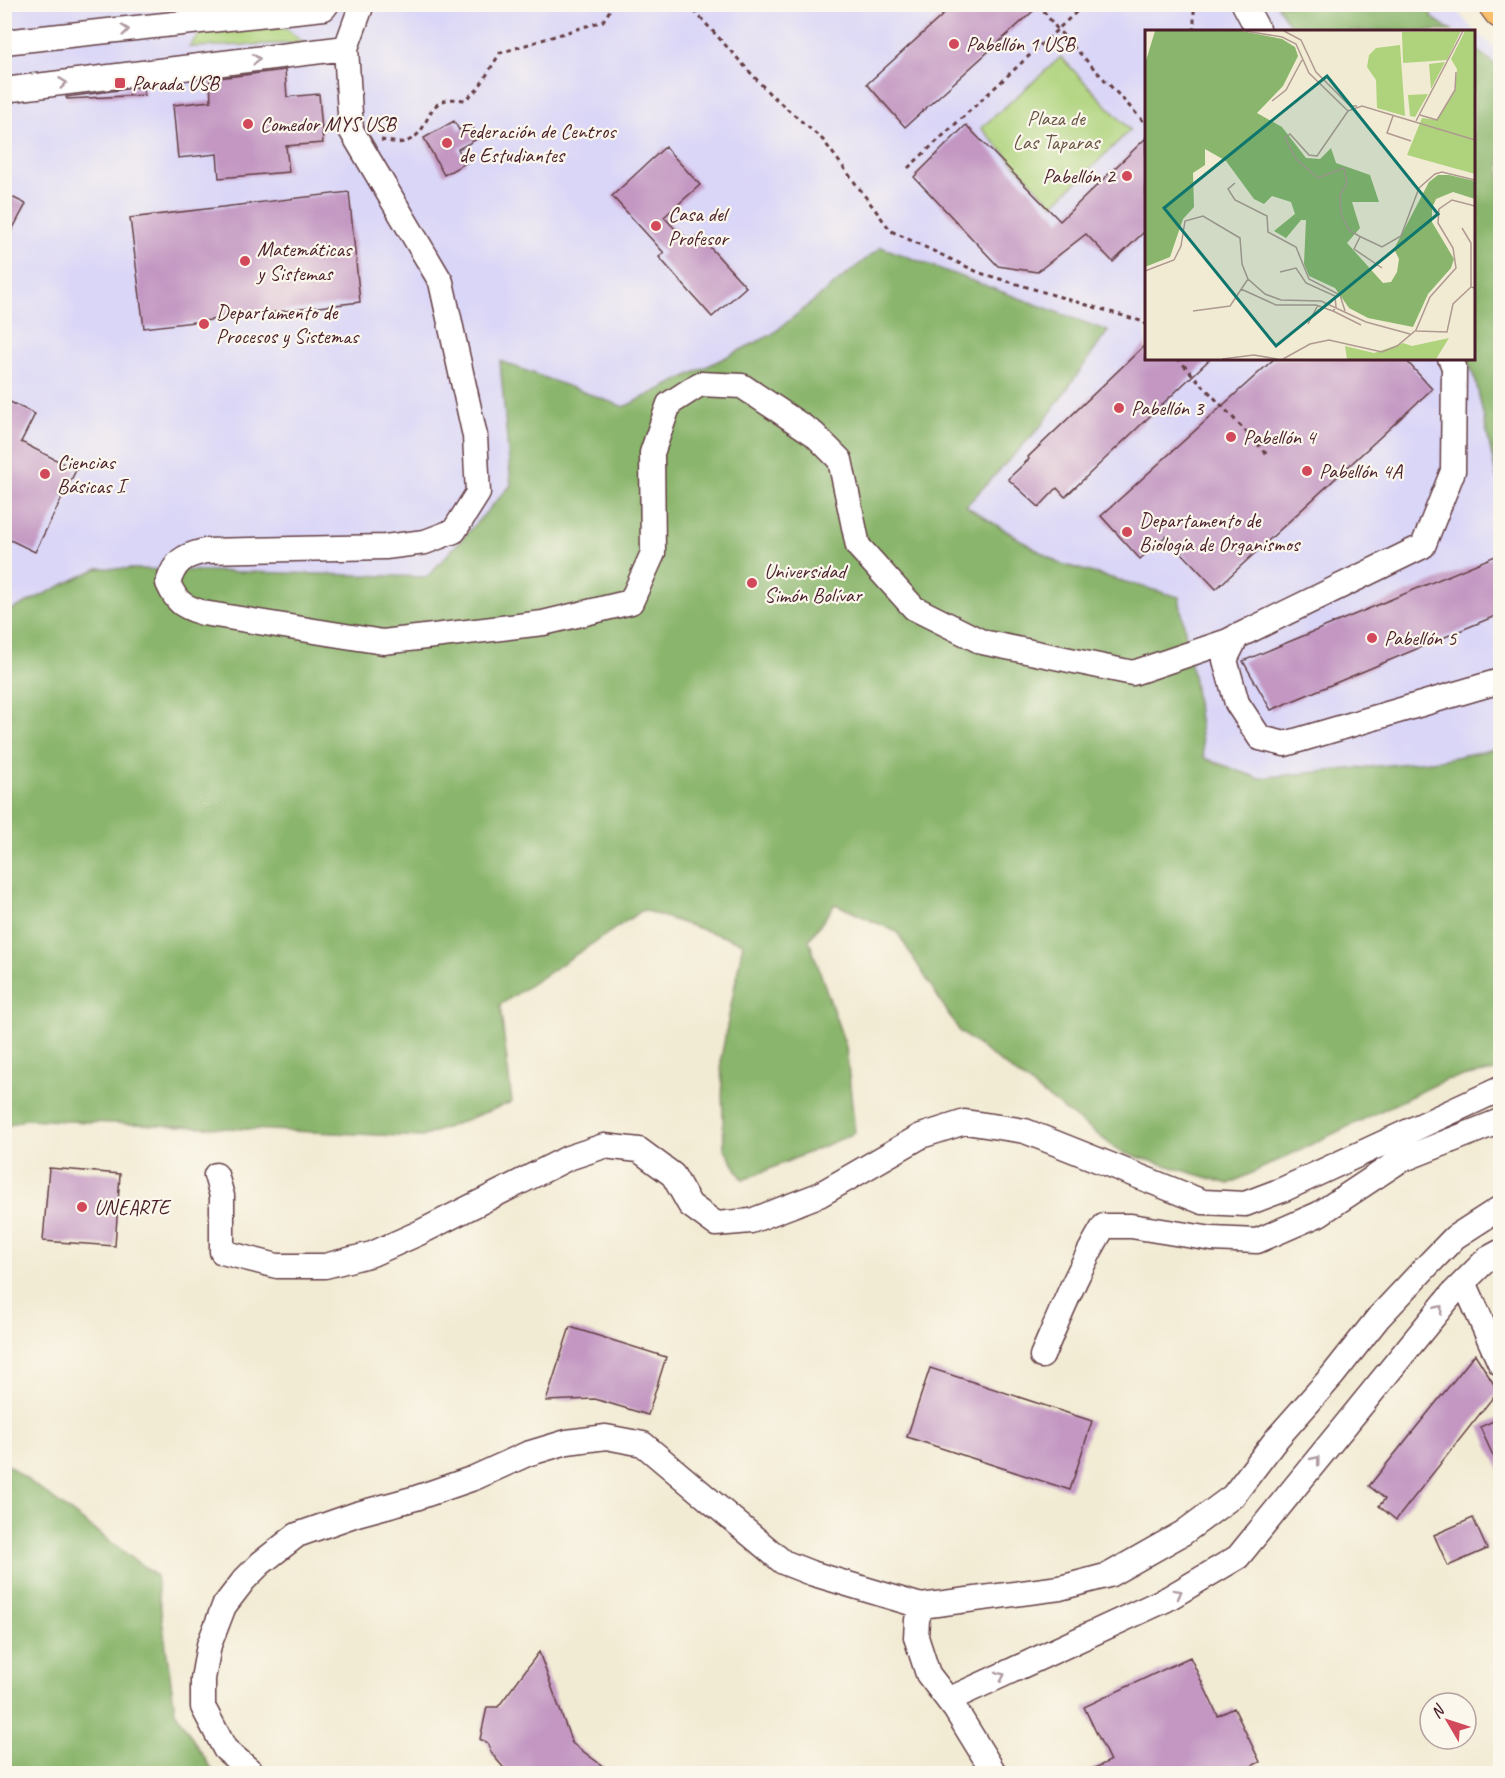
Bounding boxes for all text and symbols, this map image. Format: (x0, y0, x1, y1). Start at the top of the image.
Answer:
one-way arrow (121, 24, 130, 36)
inset map (1145, 30, 1475, 360)
place label: Pabellón 1 USB (966, 31, 1077, 57)
marker: Pabellón 1 USB (947, 37, 961, 51)
one-way arrow (252, 54, 261, 66)
place label: Parada USB (132, 70, 221, 96)
marker: Parada USB (113, 76, 127, 90)
one-way arrow (58, 77, 67, 89)
park label: Plaza de Las Taparas (1013, 105, 1101, 155)
place label: Comedor MYS USB (260, 111, 398, 137)
marker: Comedor MYS USB (241, 117, 255, 131)
place label: Federación de Centros de Estudiantes (459, 118, 617, 168)
marker: Federación de Centros de Estudiantes (440, 136, 454, 150)
place label: Pabellón 2 (1042, 163, 1117, 189)
marker: Pabellón 2 (1120, 169, 1134, 183)
place label: Casa del Profesor (668, 201, 730, 251)
marker: Casa del Profesor (649, 219, 663, 233)
place label: Matemáticas y Sistemas (255, 236, 353, 286)
marker: Matemáticas y Sistemas (238, 254, 252, 268)
place label: Departamento de Procesos y Sistemas (216, 299, 360, 349)
marker: Departamento de Procesos y Sistemas (197, 317, 211, 331)
place label: Pabellón 3 (1131, 395, 1205, 421)
marker: Pabellón 3 (1112, 401, 1126, 415)
place label: Pabellón 4 (1243, 424, 1318, 450)
marker: Pabellón 4 (1224, 430, 1238, 444)
place label: Ciencias Básicas I (57, 449, 129, 499)
place label: Pabellón 4A (1319, 458, 1404, 484)
marker: Pabellón 4A (1300, 464, 1314, 478)
marker: Ciencias Básicas I (38, 467, 52, 481)
place label: Departamento de Biología de Organismos (1139, 507, 1301, 557)
marker: Departamento de Biología de Organismos (1120, 525, 1134, 539)
place label: Universidad Simón Bolívar (764, 558, 863, 608)
marker: Universidad Simón Bolívar (745, 576, 759, 590)
place label: Pabellón 5 (1384, 625, 1458, 651)
marker: Pabellón 5 (1365, 631, 1379, 645)
place label: UNEARTE (94, 1194, 172, 1220)
marker: UNEARTE (75, 1200, 89, 1214)
one-way arrow (1432, 1305, 1443, 1316)
one-way arrow (1309, 1455, 1320, 1466)
one-way arrow (1171, 1589, 1182, 1600)
one-way arrow (995, 1672, 1006, 1684)
north arrow (1418, 1691, 1478, 1751)
text: N (1426, 1700, 1450, 1722)

